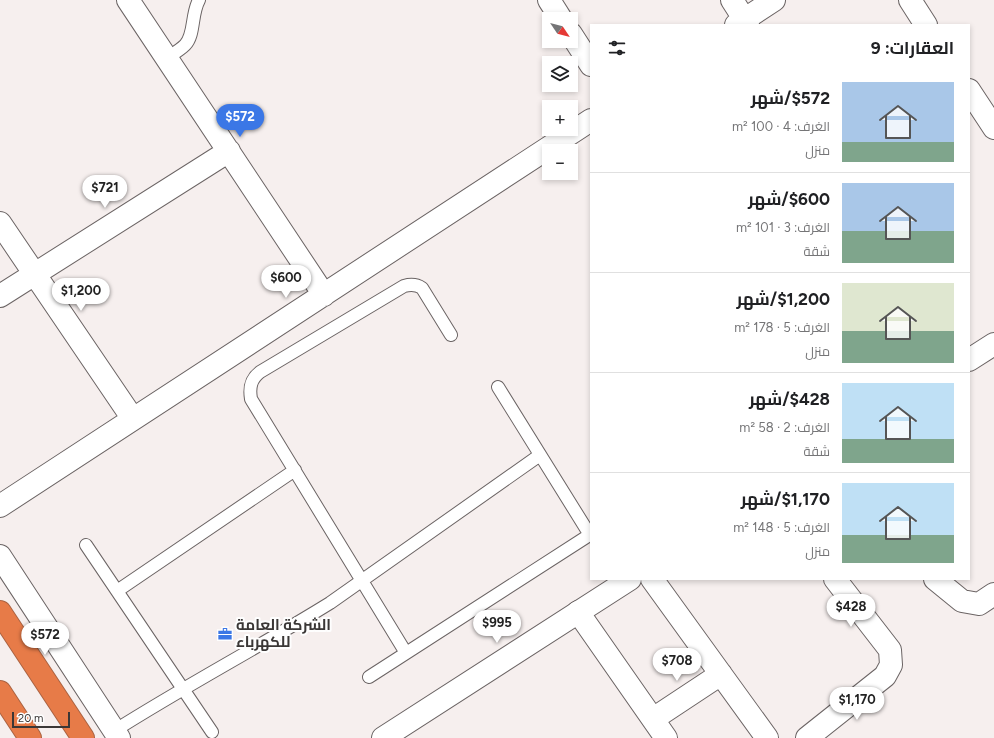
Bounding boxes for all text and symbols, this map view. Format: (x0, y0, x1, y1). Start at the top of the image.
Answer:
north arrow (542, 12, 578, 48)
map controls (542, 12, 578, 180)
icon: filters (606, 37, 628, 59)
text: العقارات: 9 (871, 38, 954, 58)
button: layers (542, 56, 578, 92)
text: $572/شهر (751, 88, 830, 108)
icon: home (874, 98, 922, 146)
button: + (542, 100, 578, 136)
pin: $572 (216, 104, 264, 138)
text: $572 (225, 109, 255, 124)
text: الغرف: 4 · 100 m² (732, 119, 830, 134)
text: منزل (805, 143, 830, 158)
button: − (542, 144, 578, 180)
pin: $721 (81, 175, 129, 209)
text: $721 (91, 180, 119, 195)
text: $600/شهر (748, 189, 830, 209)
icon: home (874, 199, 922, 247)
text: الغرف: 3 · 101 m² (736, 220, 830, 235)
text: شقة (803, 244, 830, 259)
pin: $600 (262, 265, 310, 299)
text: $600 (270, 270, 302, 285)
pin: $1,200 (48, 278, 114, 312)
text: $1,200 (61, 283, 101, 298)
text: $1,200/شهر (737, 289, 830, 309)
icon: home (874, 299, 922, 347)
text: الغرف: 5 · 178 m² (734, 320, 830, 335)
text: منزل (805, 344, 830, 359)
text: $428/شهر (749, 389, 830, 409)
icon: home (874, 399, 922, 447)
text: الغرف: 2 · 58 m² (739, 420, 830, 435)
text: شقة (803, 444, 830, 459)
text: $1,170/شهر (741, 489, 830, 509)
icon: home (874, 499, 922, 547)
text: الغرف: 5 · 148 m² (733, 520, 830, 535)
text: منزل (805, 544, 830, 559)
pin: $428 (827, 594, 875, 628)
text: $428 (836, 599, 866, 614)
pin: $995 (473, 610, 521, 644)
text: $995 (482, 615, 512, 630)
place label: الشركة العامة للكهرباء (236, 616, 331, 651)
pin: $572 (21, 622, 69, 656)
office icon: الشركة العامة للكهرباء (217, 626, 233, 642)
text: $572 (30, 627, 60, 642)
pin: $708 (653, 648, 701, 682)
text: $708 (662, 653, 692, 668)
pin: $1,170 (824, 687, 890, 721)
text: $1,170 (838, 692, 876, 707)
scale bar (12, 710, 70, 729)
text: 20 m (18, 712, 43, 725)

